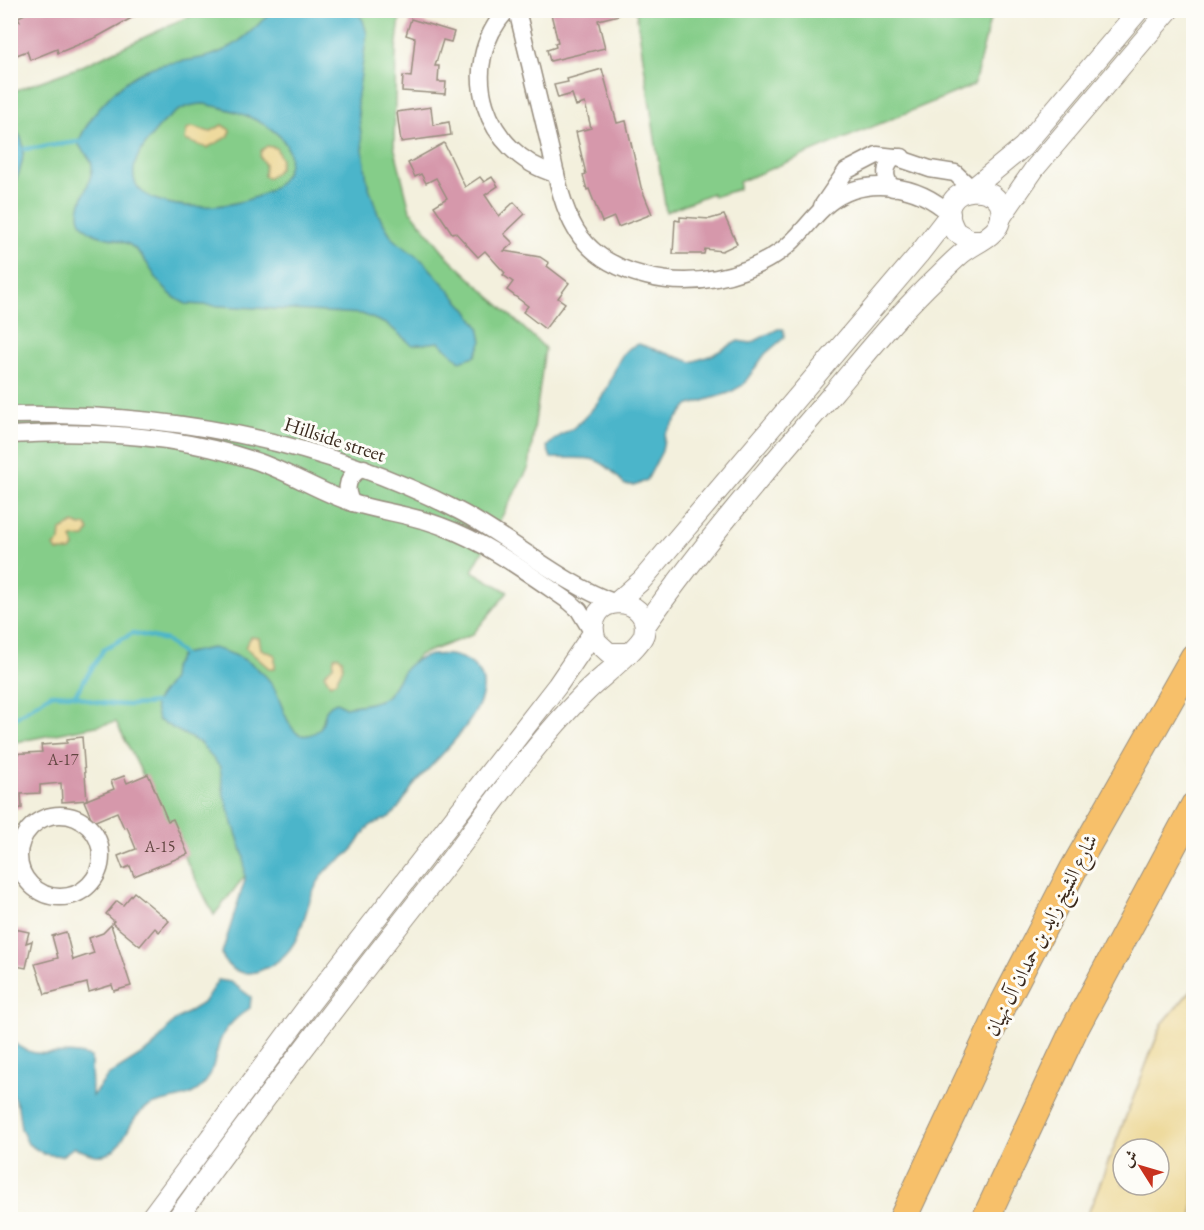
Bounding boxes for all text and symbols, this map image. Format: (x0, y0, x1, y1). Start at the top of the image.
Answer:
street label: Hillside street (281, 410, 390, 468)
house number: A-17 (47, 749, 79, 770)
street label: شارع الشيخ زايد بن حمدان آل نهيان (979, 829, 1108, 1043)
house number: A-15 (144, 836, 175, 857)
north arrow (1111, 1137, 1171, 1197)
text: ش (1116, 1146, 1143, 1171)

